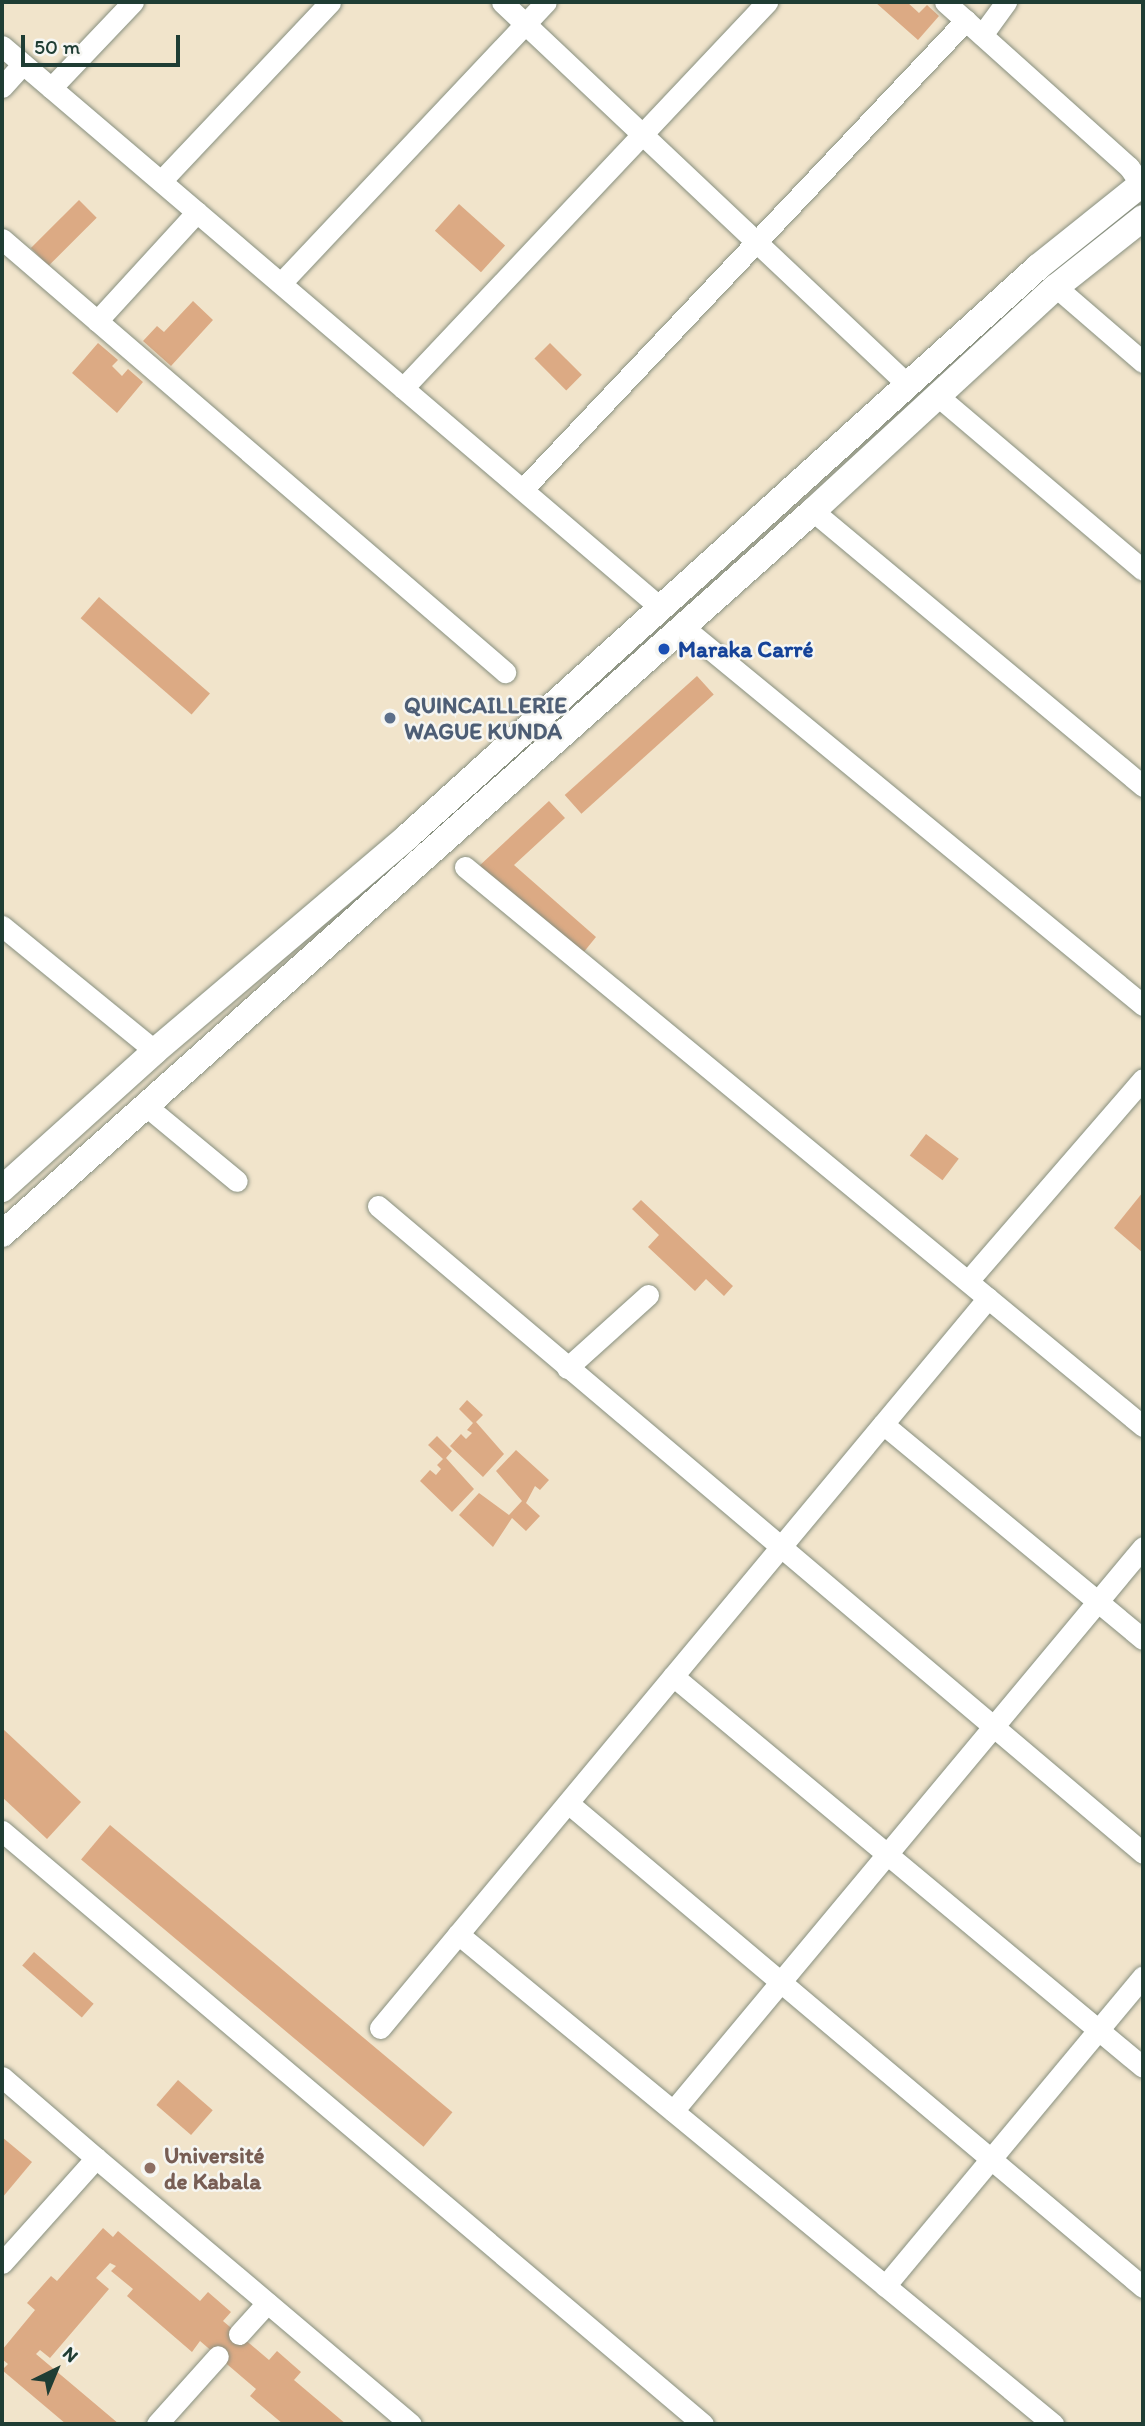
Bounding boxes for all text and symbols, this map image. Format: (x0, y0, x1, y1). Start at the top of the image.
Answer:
scale bar (24, 21, 184, 65)
text: 50 m (34, 34, 80, 59)
place label: Maraka Carré (678, 635, 813, 663)
marker: Maraka Carré (656, 641, 672, 657)
place label: QUINCAILLERIE WAGUE KUNDA (404, 691, 567, 745)
marker: QUINCAILLERIE WAGUE KUNDA (382, 710, 398, 726)
place label: Université de Kabala (164, 2141, 264, 2195)
marker: Université de Kabala (142, 2160, 158, 2176)
north arrow (21, 2335, 91, 2405)
text: N (58, 2341, 83, 2367)

